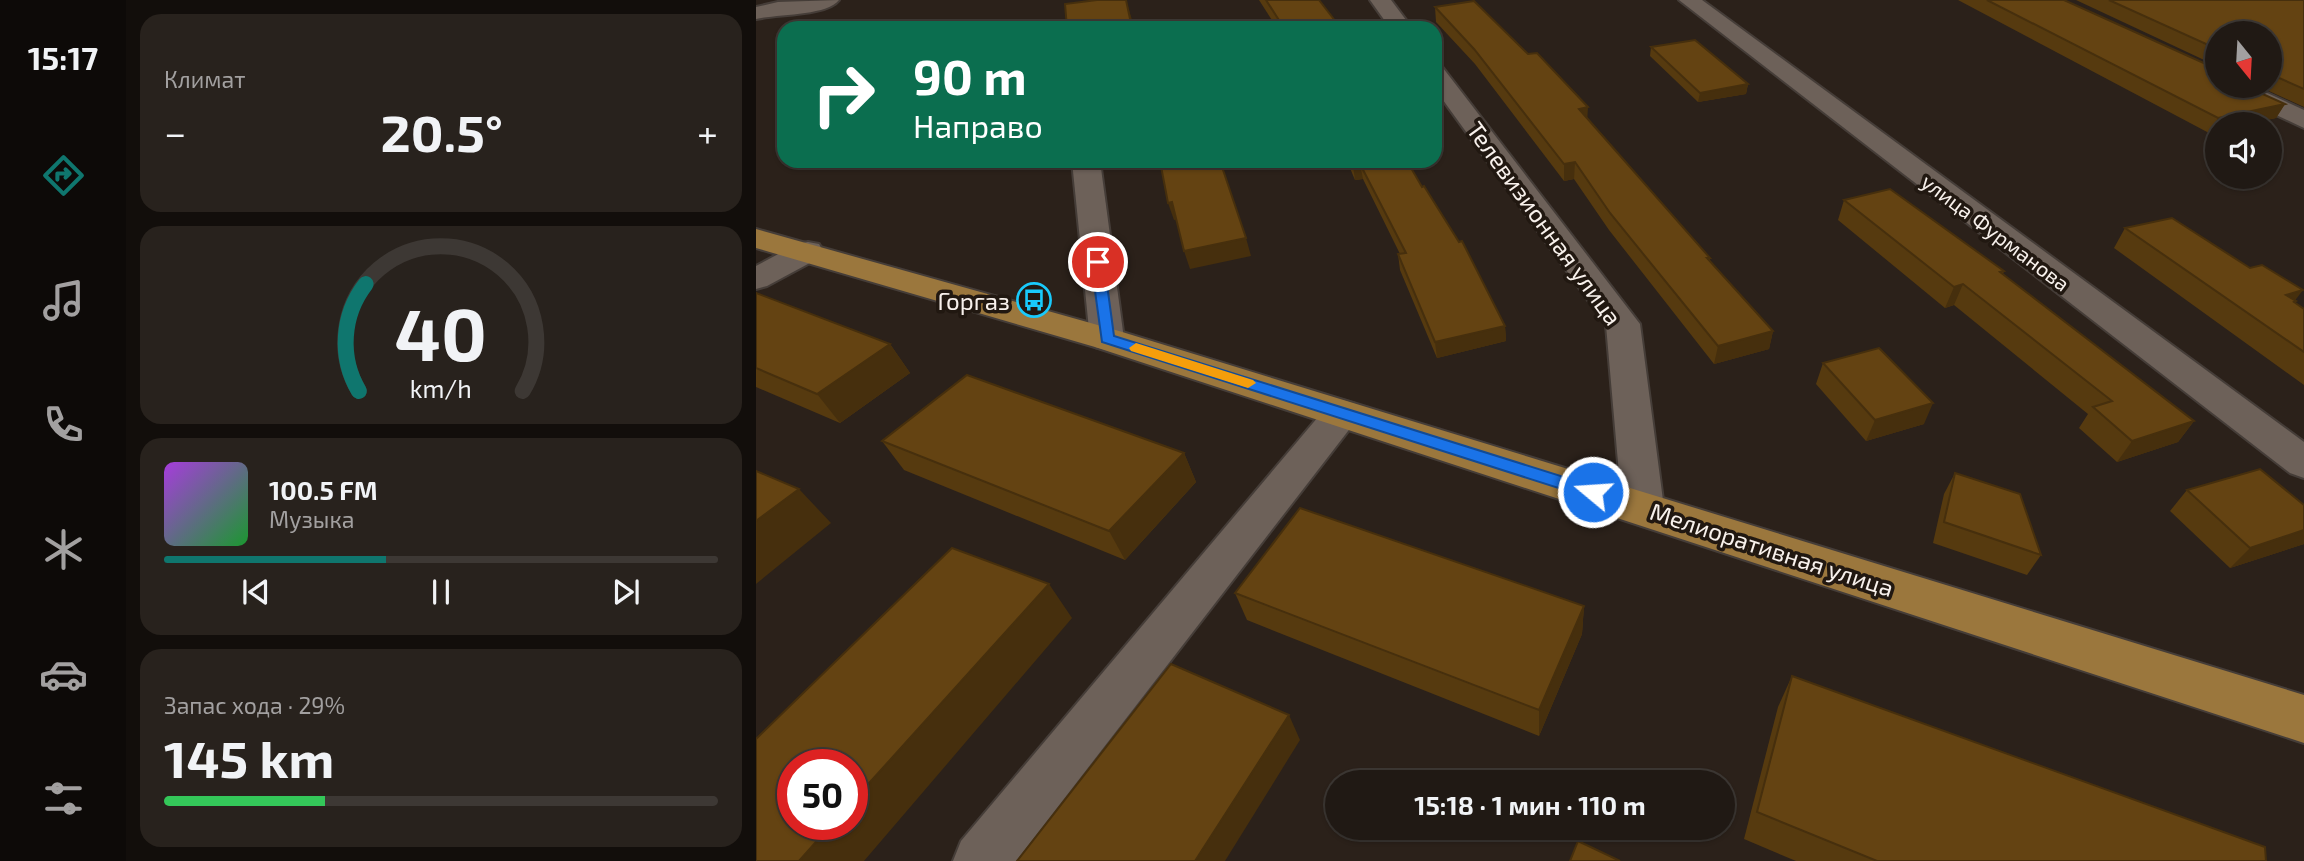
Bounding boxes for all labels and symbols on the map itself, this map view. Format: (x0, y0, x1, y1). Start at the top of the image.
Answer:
north arrow (2205, 21, 2282, 98)
street label: Телевизионная улица (1461, 116, 1629, 331)
street label: улица Фурманова (1916, 168, 2075, 297)
pin (1068, 232, 1128, 292)
bus stop icon: Горгаз (1015, 281, 1053, 319)
place label: Горгаз (937, 286, 1010, 315)
position arrow (1556, 455, 1630, 529)
street label: Мелиоративная улица (1646, 496, 1897, 603)
speed limit sign: 50 (777, 749, 868, 840)

